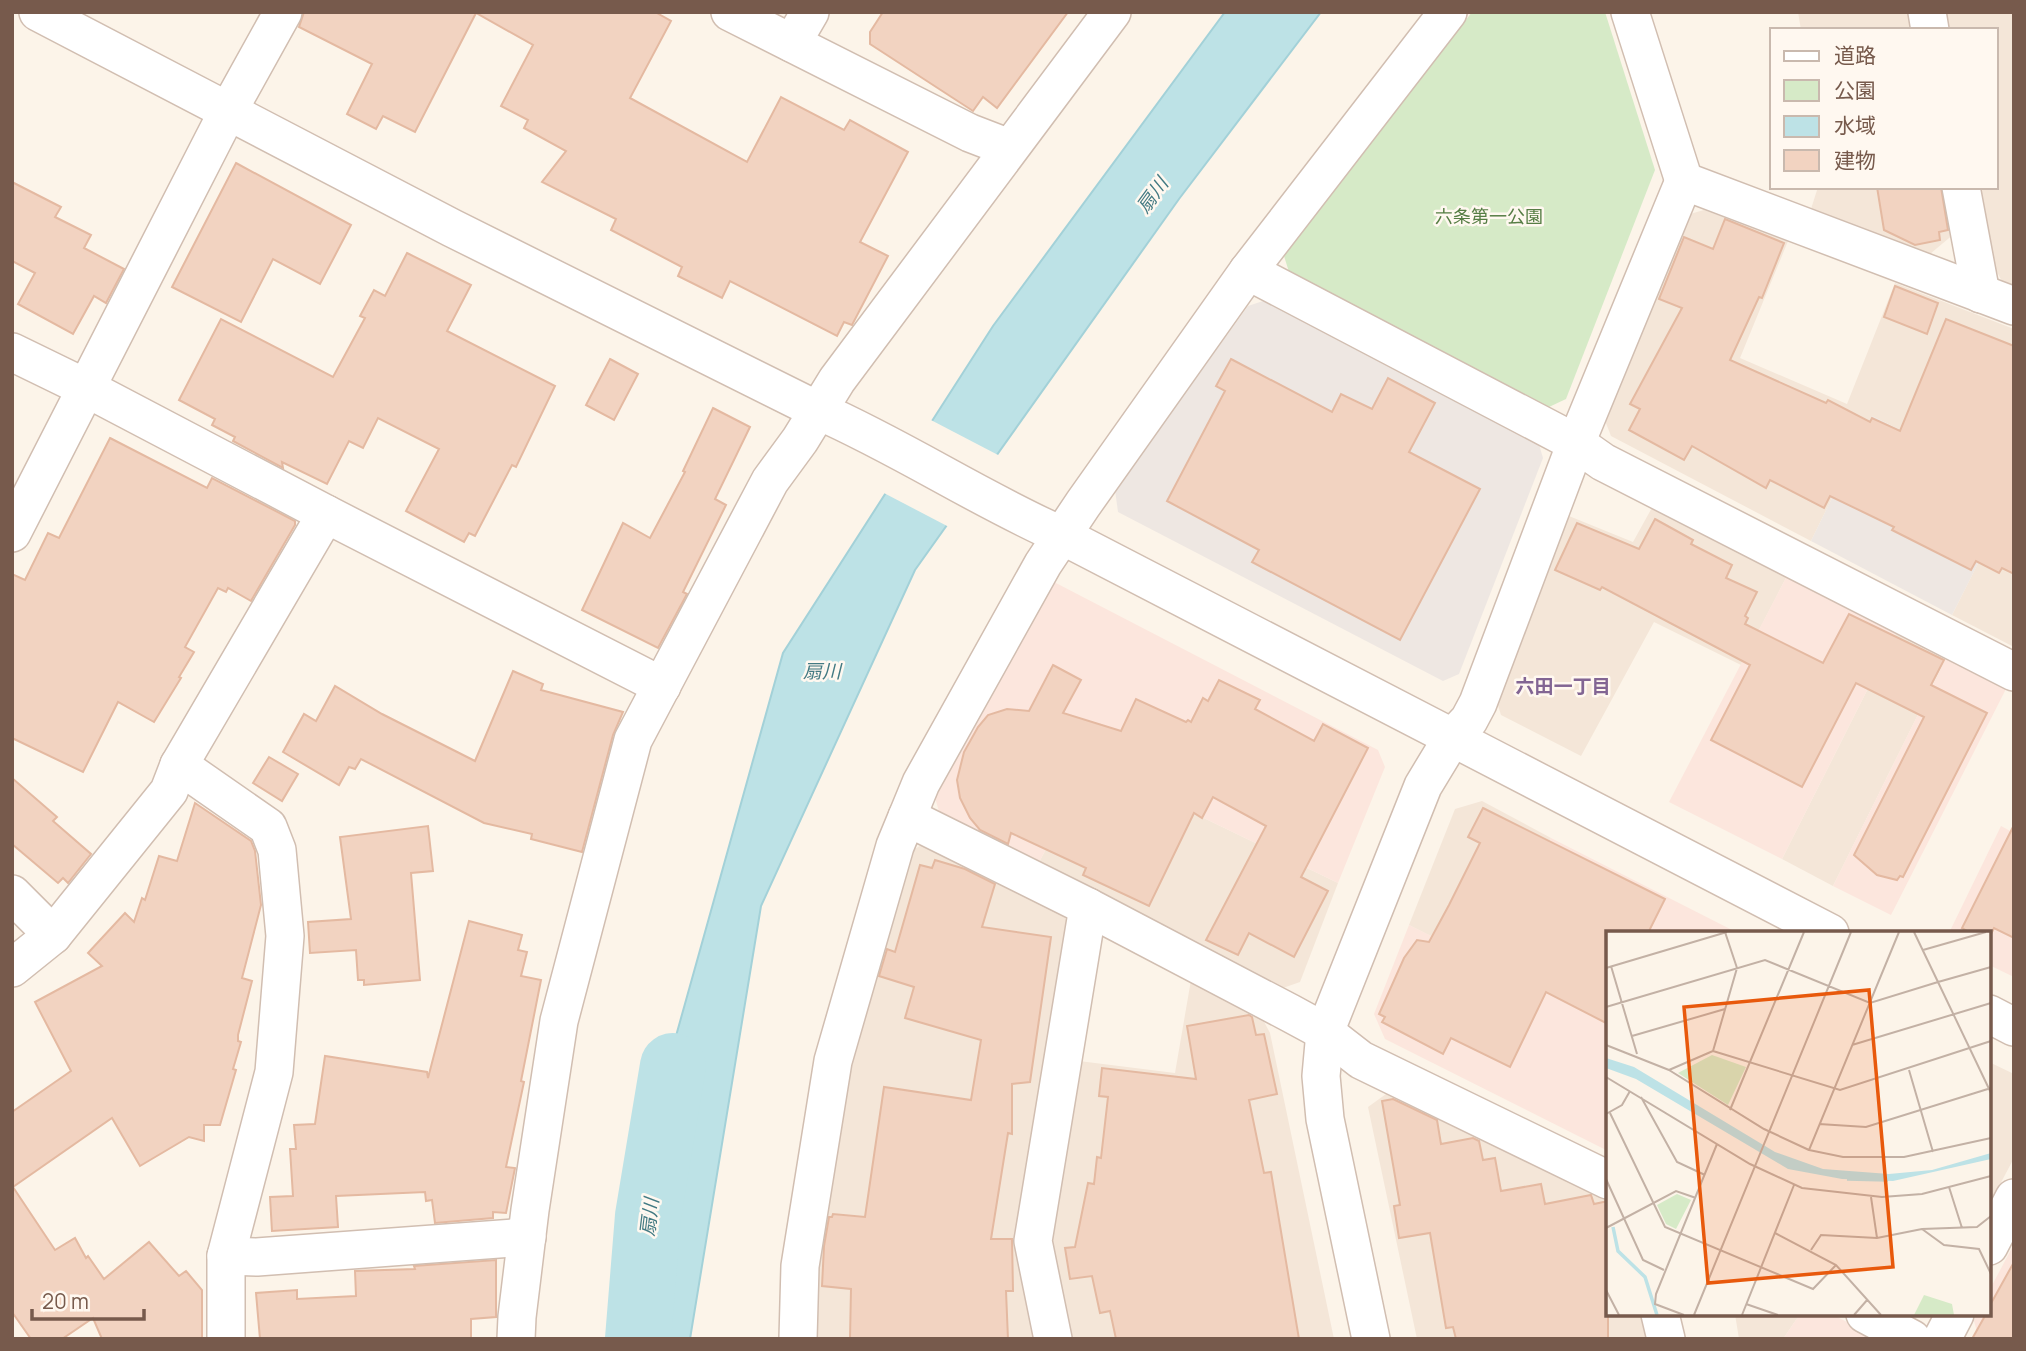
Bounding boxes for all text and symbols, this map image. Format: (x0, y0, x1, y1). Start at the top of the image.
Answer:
legend (1770, 28, 1998, 189)
text: 道路 (1834, 41, 1876, 69)
text: 公園 (1834, 76, 1876, 104)
text: 水域 (1834, 111, 1876, 139)
text: 建物 (1834, 146, 1876, 174)
water label: 扇川 (1130, 170, 1175, 218)
park label: 六条第一公園 (1435, 204, 1543, 228)
water label: 扇川 (803, 658, 843, 684)
district label: 六田一丁目 (1515, 673, 1611, 699)
inset map (1606, 931, 1991, 1316)
water label: 扇川 (634, 1195, 664, 1237)
scale bar (32, 1278, 144, 1322)
text: 20 m (42, 1287, 89, 1315)

